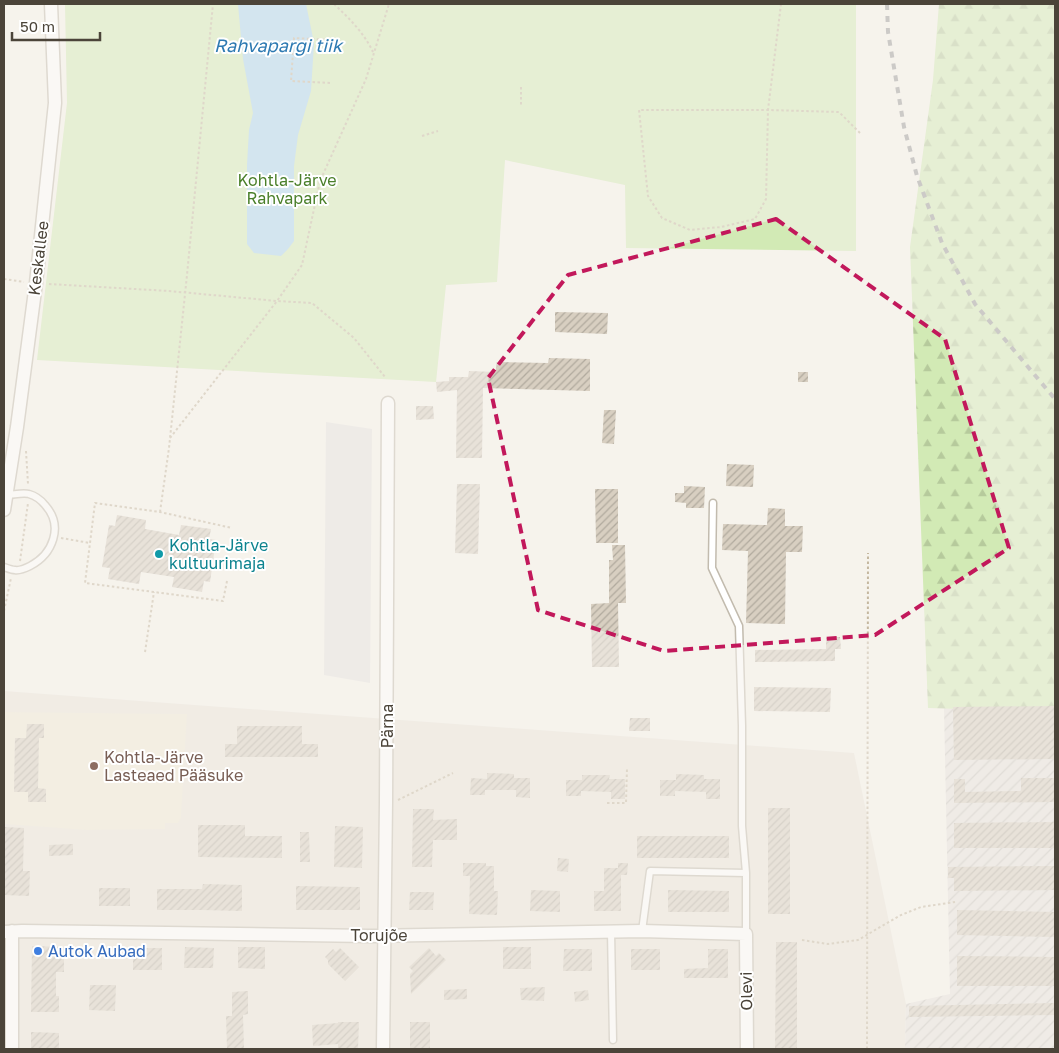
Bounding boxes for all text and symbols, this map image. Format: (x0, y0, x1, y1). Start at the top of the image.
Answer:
scale bar (12, 10, 100, 42)
text: 50 m (20, 17, 55, 35)
water label: Rahvapargi tiik (214, 34, 344, 56)
park label: Kohtla-Järve Rahvapark (237, 170, 337, 208)
street label: Keskallee (24, 220, 52, 296)
place label: Kohtla-Järve kultuurimaja (169, 535, 268, 573)
marker: Kohtla-Järve kultuurimaja (153, 548, 165, 560)
street label: Pärna (377, 704, 397, 748)
place label: Kohtla-Järve Lasteaed Pääsuke (104, 747, 243, 785)
marker: Kohtla-Järve Lasteaed Pääsuke (88, 760, 100, 772)
street label: Torujõe (350, 925, 408, 945)
place label: Autok Aubad (48, 941, 146, 961)
marker: Autok Aubad (32, 945, 44, 957)
street label: Olevi (736, 971, 756, 1011)

